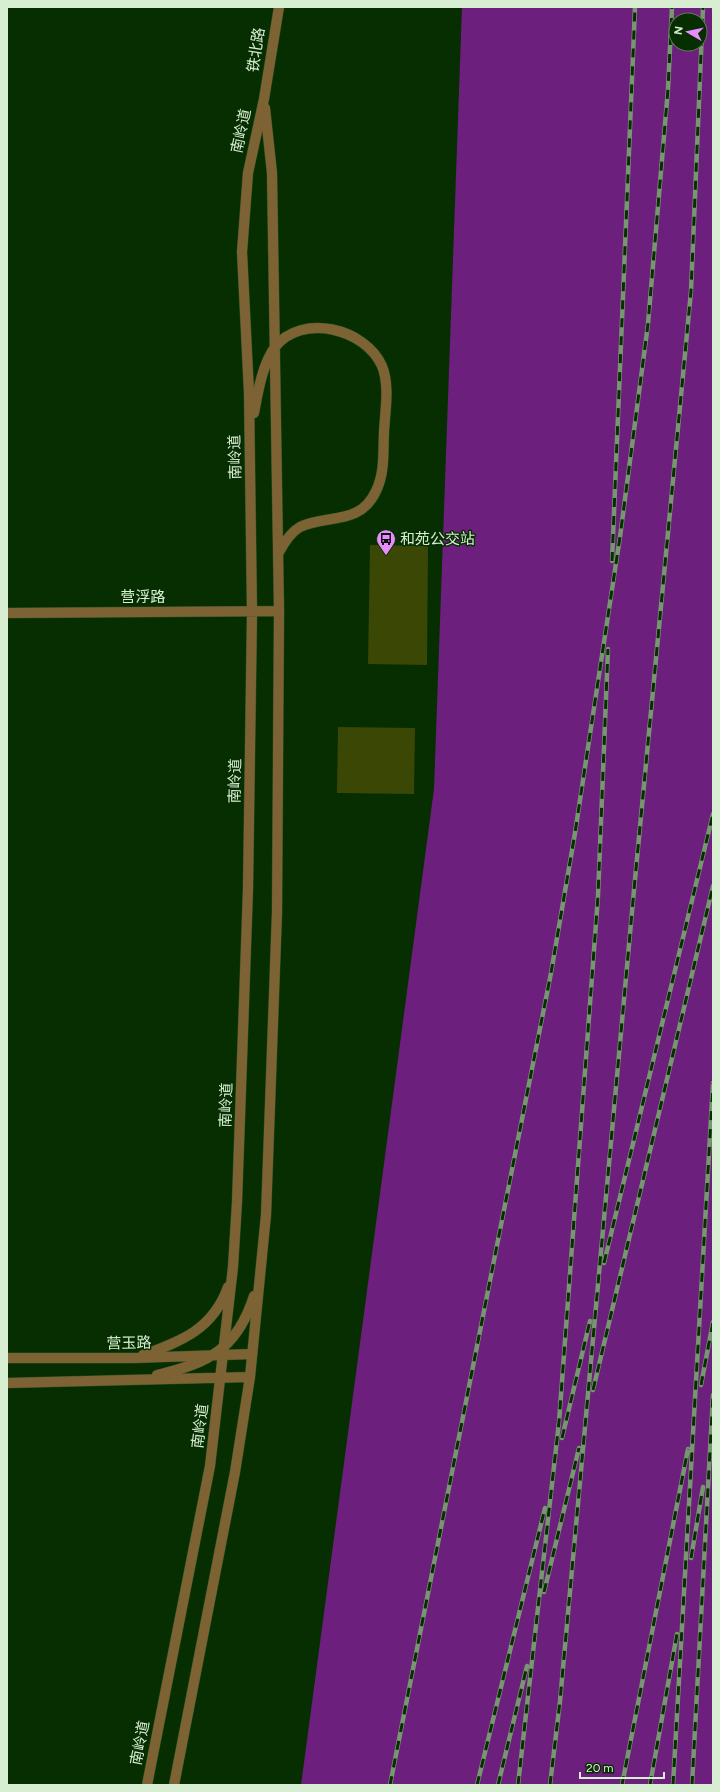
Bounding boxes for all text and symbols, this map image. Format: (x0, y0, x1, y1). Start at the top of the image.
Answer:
north arrow (668, 12, 708, 52)
text: N (672, 25, 686, 36)
street label: 铁北路 (244, 26, 268, 74)
street label: 南岭道 (228, 107, 254, 155)
street label: 南岭道 (226, 434, 244, 480)
bus stop icon: 和苑公交站 (375, 528, 397, 556)
place label: 和苑公交站 (400, 530, 475, 548)
street label: 营浮路 (120, 588, 166, 606)
street label: 南岭道 (226, 758, 244, 804)
street label: 南岭道 (216, 1082, 236, 1128)
street label: 营玉路 (106, 1334, 152, 1352)
street label: 南岭道 (188, 1403, 212, 1449)
street label: 南岭道 (127, 1719, 153, 1767)
scale bar (580, 1754, 664, 1780)
text: 20 m (586, 1761, 614, 1775)

